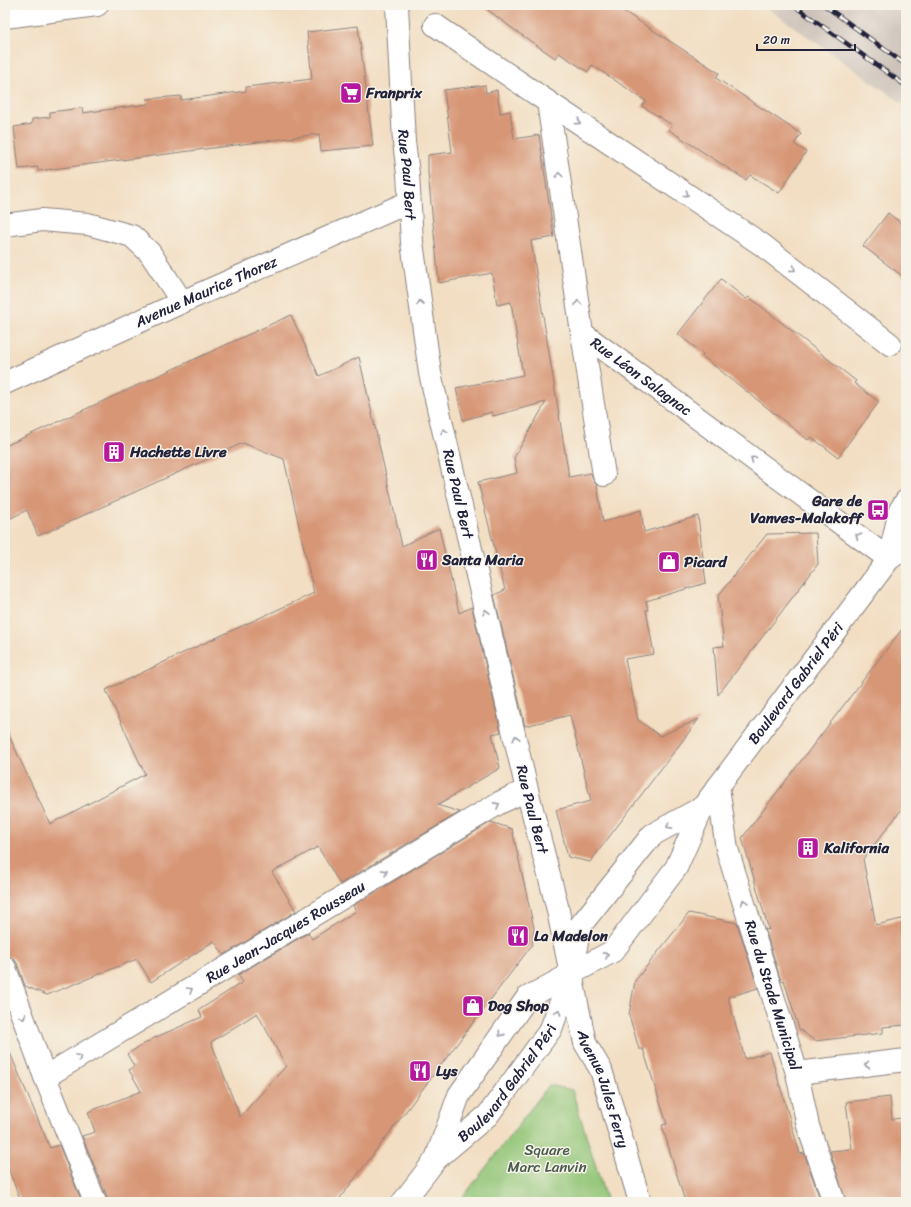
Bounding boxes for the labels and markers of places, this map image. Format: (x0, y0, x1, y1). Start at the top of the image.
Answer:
supermarket icon: Franprix (338, 80, 364, 106)
place label: Franprix (365, 80, 423, 106)
building icon: Hachette Livre (101, 439, 127, 465)
place label: Hachette Livre (129, 439, 227, 465)
place label: Gare de Vanves-Malakoff (750, 488, 865, 531)
bus stop icon: Gare de Vanves-Malakoff (865, 497, 891, 523)
restaurant icon: Santa Maria (414, 547, 440, 573)
place label: Santa Maria (441, 547, 524, 573)
shop icon: Picard (656, 549, 682, 575)
place label: Picard (684, 549, 728, 575)
building icon: Kalifornia (795, 835, 821, 861)
place label: Kalifornia (823, 835, 889, 861)
restaurant icon: La Madelon (505, 923, 531, 949)
place label: La Madelon (534, 923, 609, 949)
shop icon: Dog Shop (460, 993, 486, 1019)
place label: Dog Shop (488, 993, 549, 1019)
restaurant icon: Lys (407, 1058, 433, 1084)
place label: Lys (436, 1058, 459, 1084)

